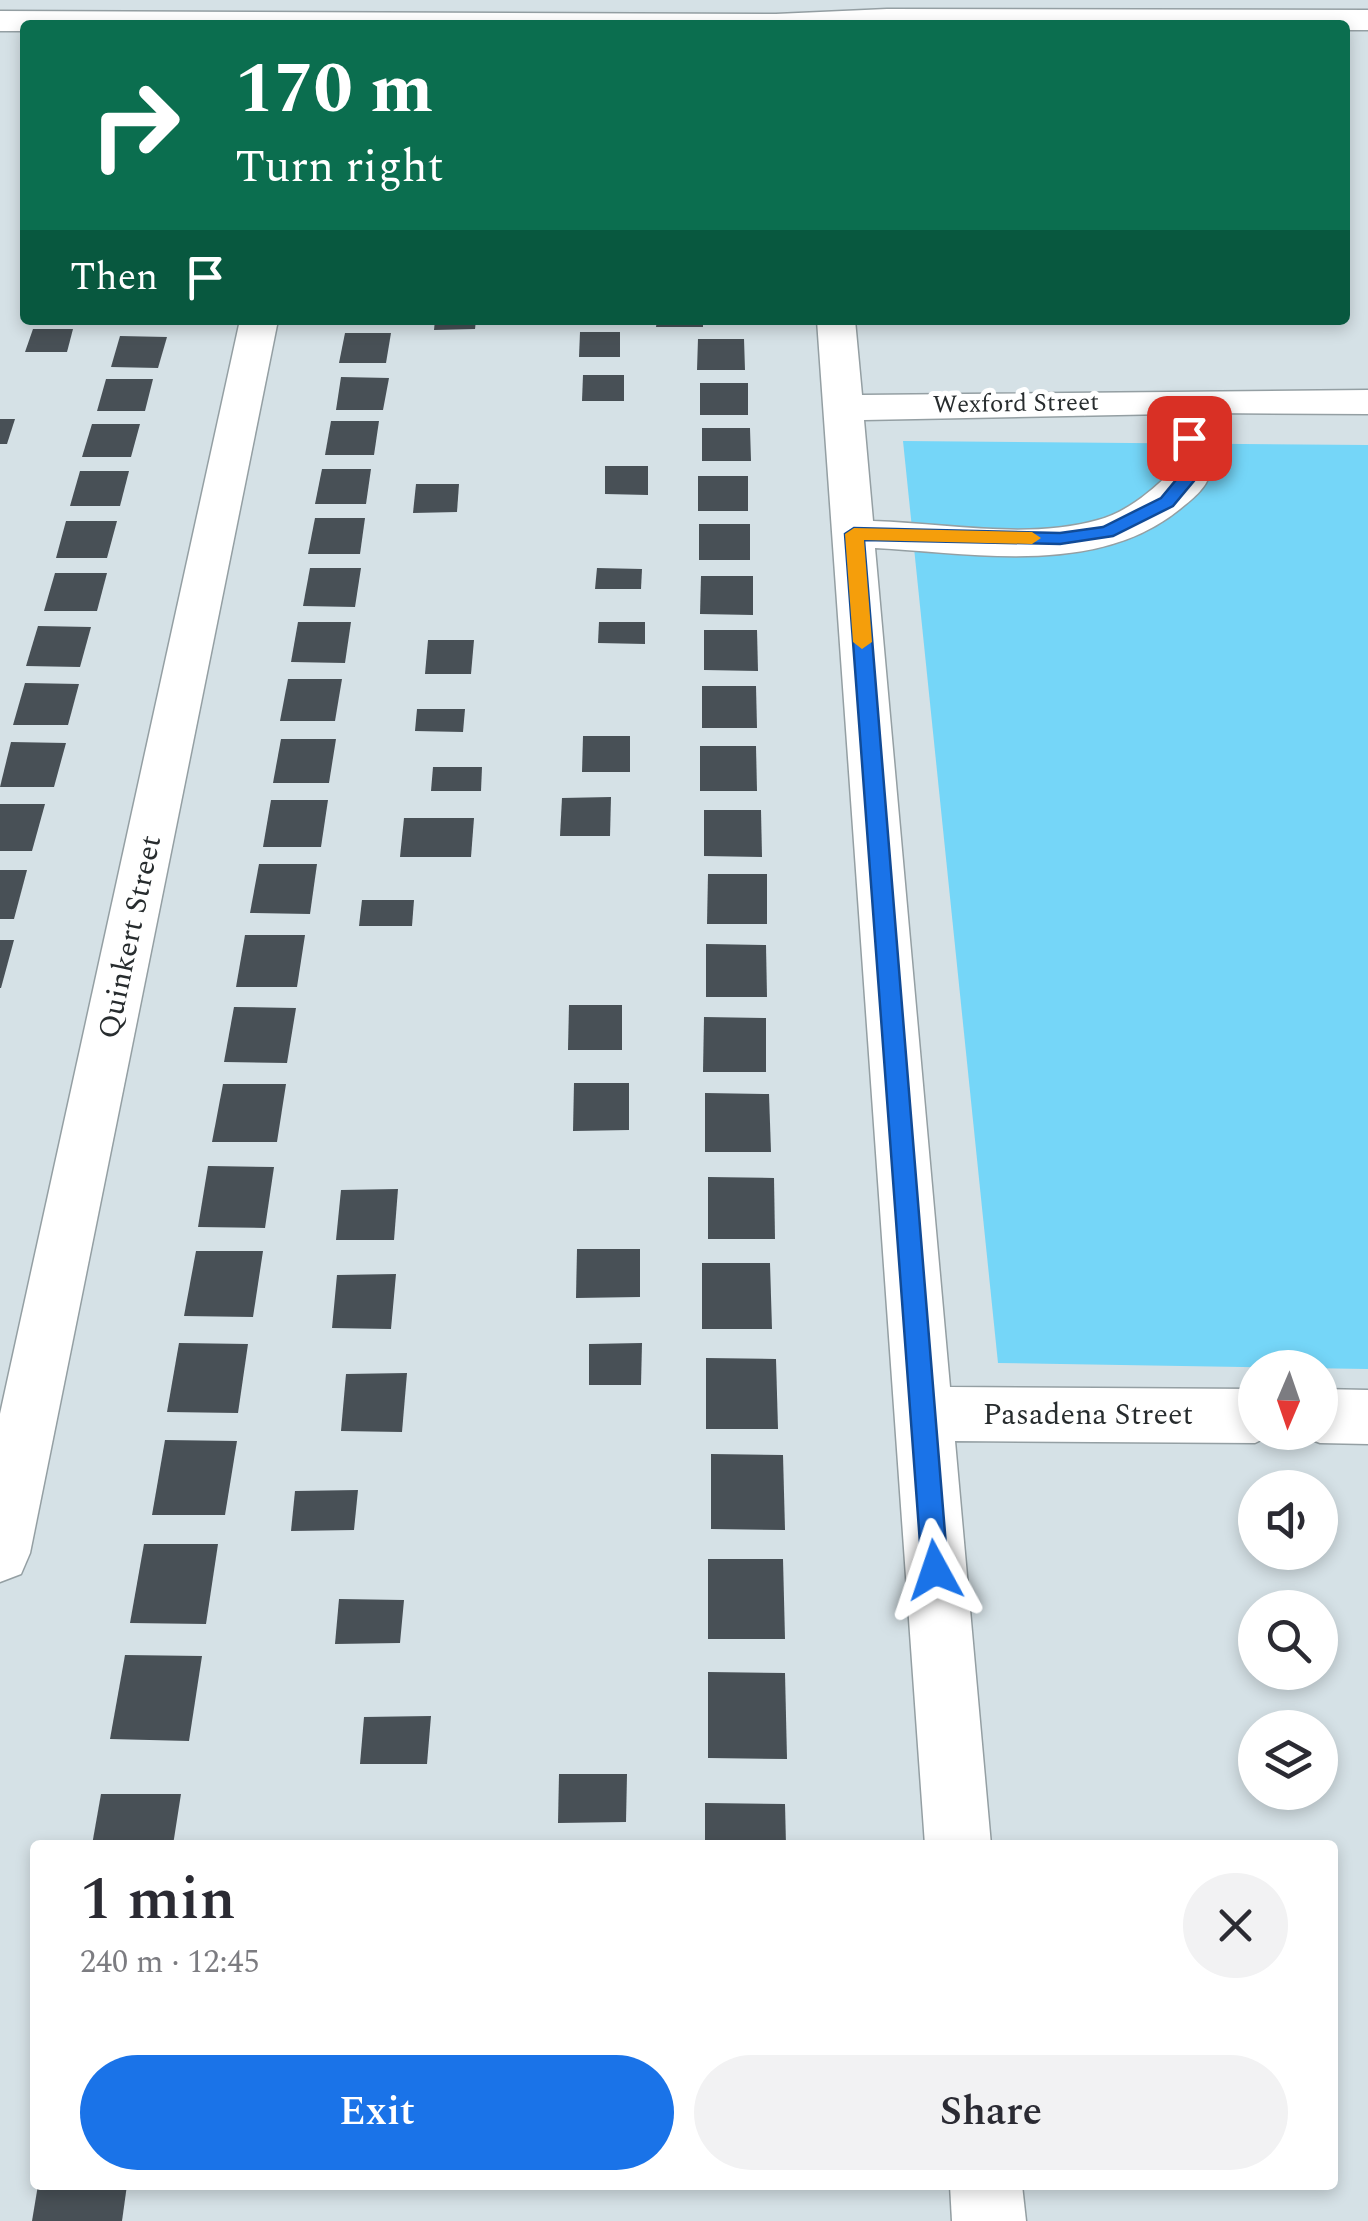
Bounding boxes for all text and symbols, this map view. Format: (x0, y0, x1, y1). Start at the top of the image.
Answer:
text: 170 m (235, 37, 433, 143)
icon: right (70, 60, 200, 190)
text: Turn right (235, 133, 444, 202)
text: Then (70, 249, 158, 307)
icon: arrive (178, 250, 233, 305)
street label: Wexford Street (933, 384, 1100, 424)
pin (1147, 396, 1232, 481)
icon: arrive (1162, 411, 1217, 466)
street label: Quinkert Street (86, 831, 174, 1043)
north arrow (1238, 1350, 1338, 1450)
map controls (1238, 1350, 1338, 1810)
street label: Pasadena Street (983, 1392, 1193, 1438)
button: sound (1238, 1470, 1338, 1570)
position arrow (883, 1518, 987, 1622)
button: search (1238, 1590, 1338, 1690)
button: layers (1238, 1710, 1338, 1810)
text: 1 min (80, 1854, 236, 1946)
button: close (1183, 1873, 1288, 1978)
text: 240 m · 12:45 (80, 1938, 260, 1987)
button: Exit (80, 2055, 674, 2170)
button: Share (694, 2055, 1288, 2170)

